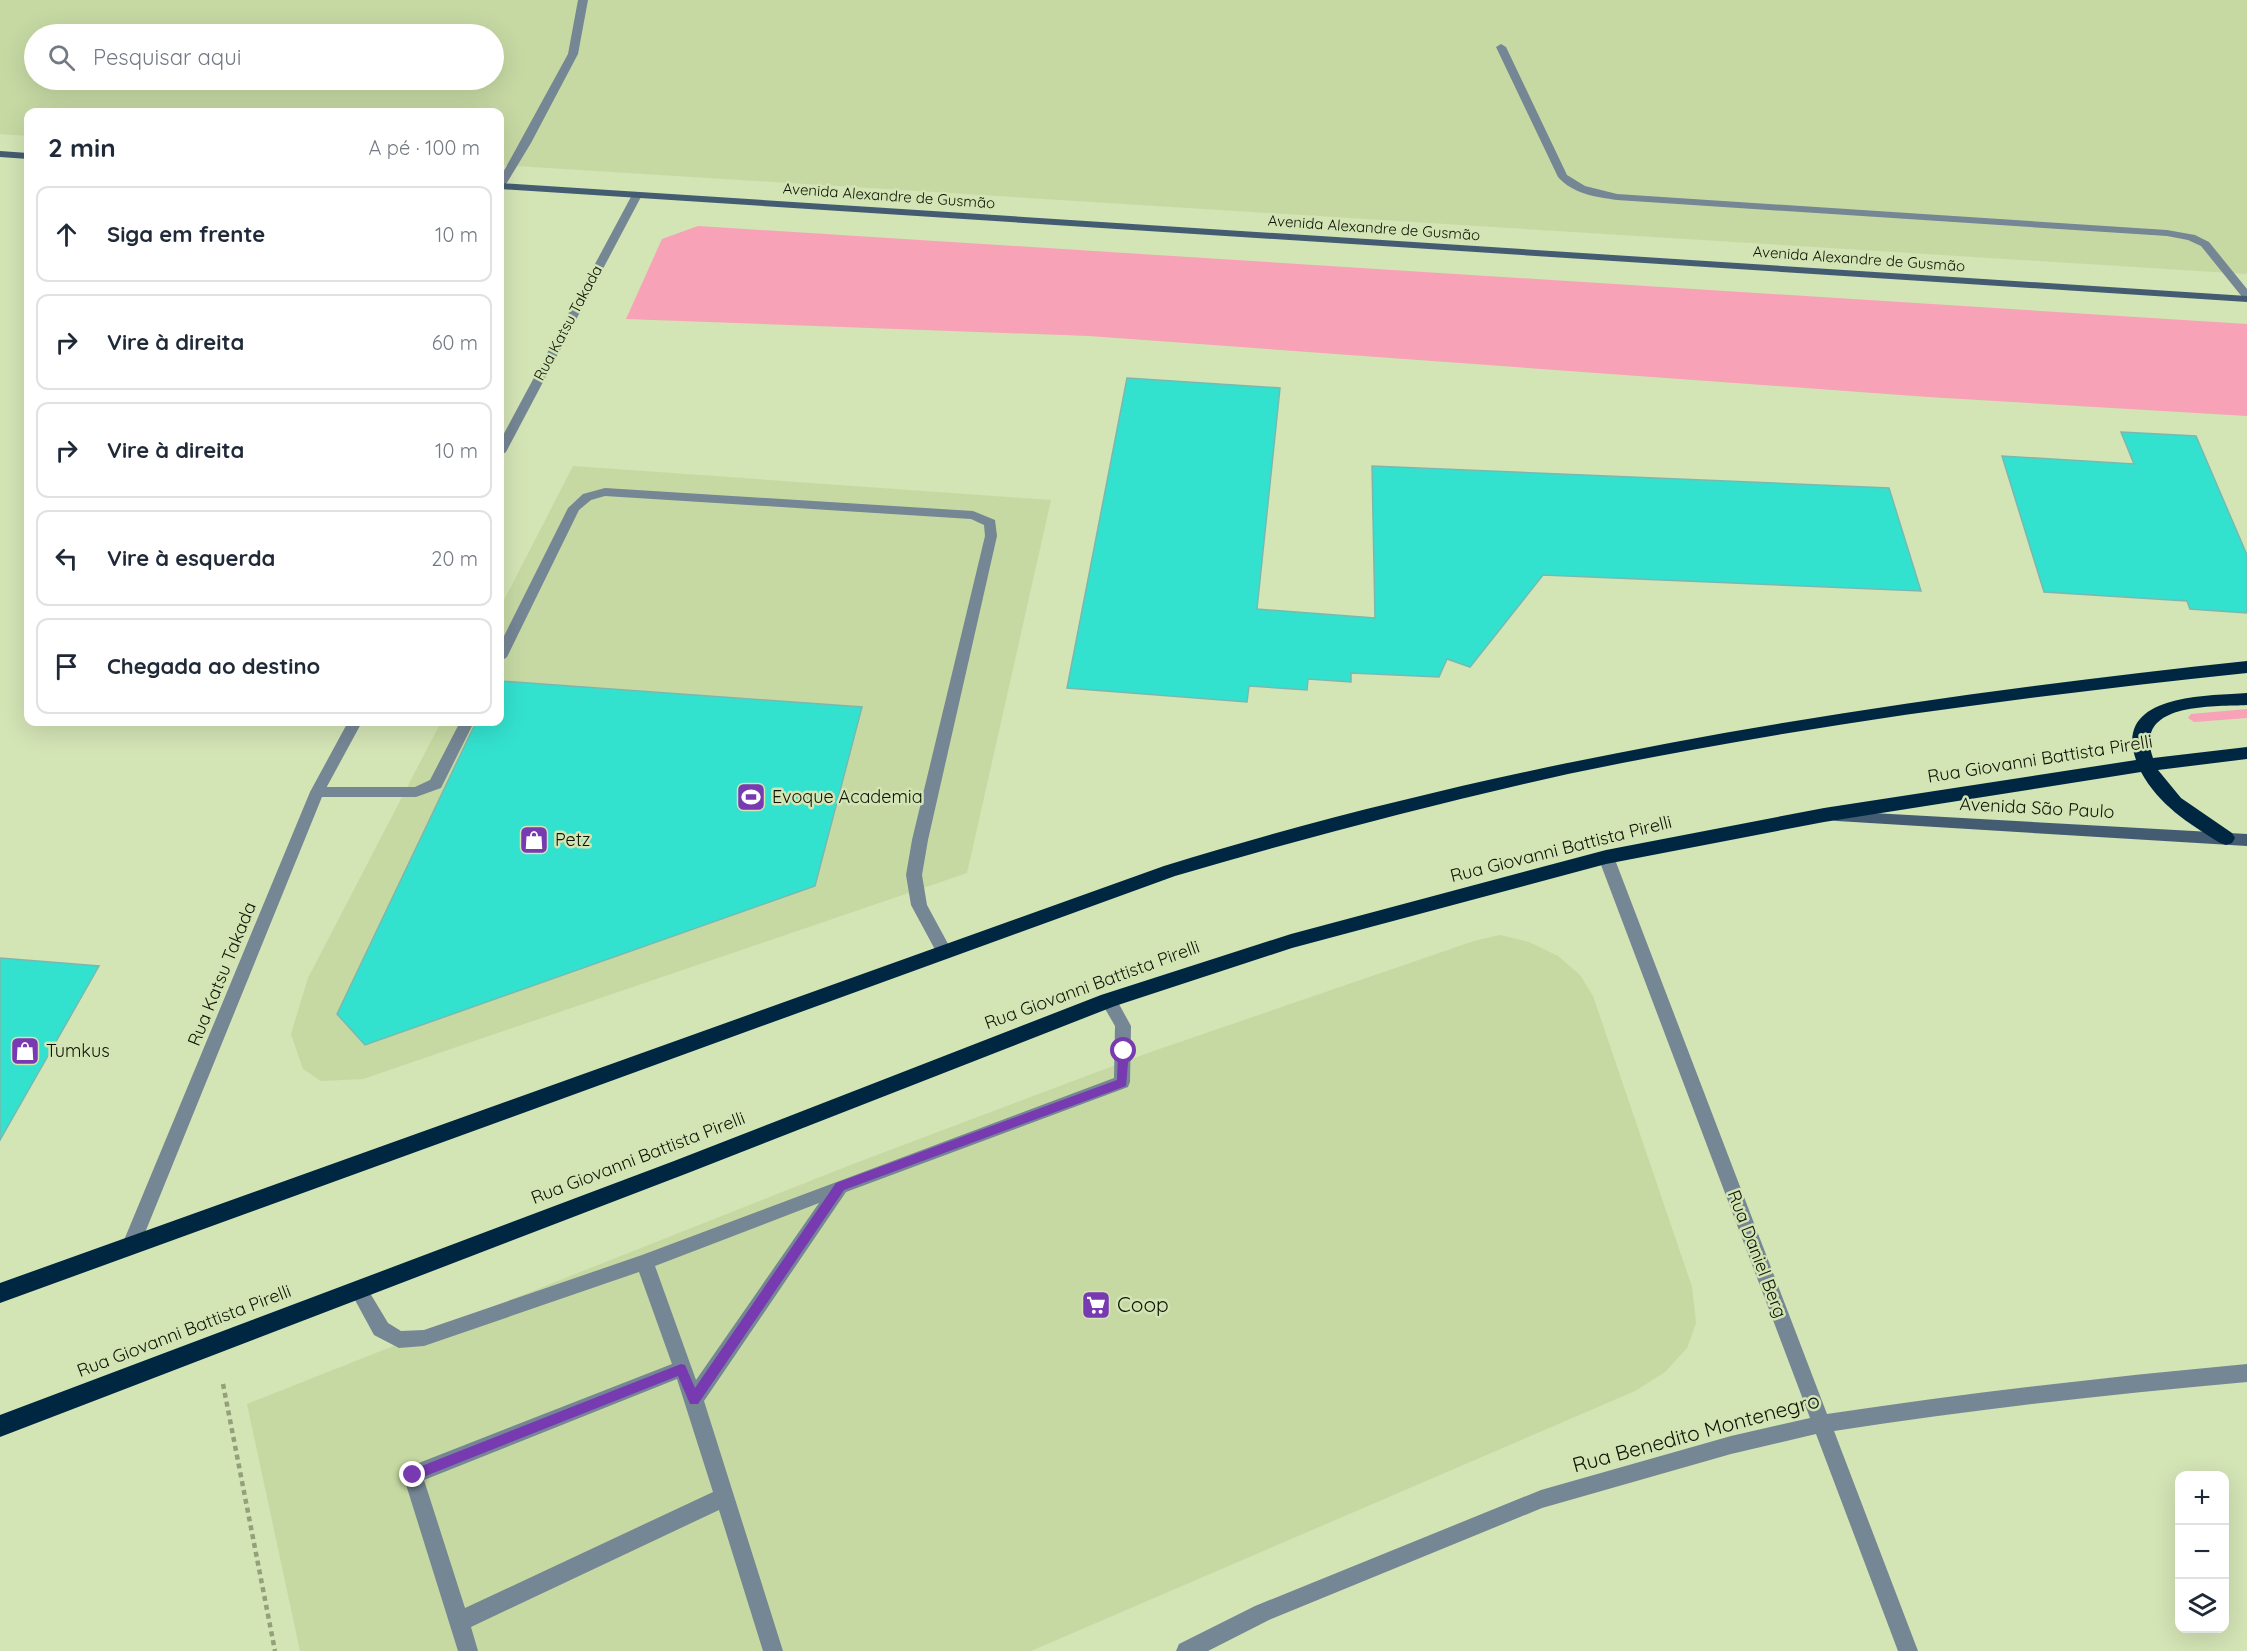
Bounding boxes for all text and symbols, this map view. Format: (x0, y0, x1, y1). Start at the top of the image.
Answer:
search box (24, 24, 504, 90)
icon: search (45, 41, 78, 74)
text: Pesquisar aqui (93, 43, 241, 71)
text: 2 min (48, 131, 116, 164)
text: A pé · 100 m (368, 135, 480, 160)
street label: Avenida Alexandre de Gusmão (782, 179, 996, 212)
street label: Avenida Alexandre de Gusmão (1267, 211, 1481, 244)
icon: ahead (50, 218, 83, 251)
text: Siga em frente (107, 220, 265, 248)
text: 10 m (435, 222, 478, 247)
street label: Avenida Alexandre de Gusmão (1752, 242, 1966, 275)
street label: Rua Katsu Takada (529, 262, 606, 384)
icon: right (50, 326, 83, 359)
text: Vire à direita (107, 328, 244, 356)
text: 60 m (432, 330, 478, 355)
icon: right (50, 434, 83, 467)
text: Vire à direita (107, 436, 244, 464)
text: 10 m (435, 438, 478, 463)
icon: left (50, 542, 83, 575)
text: Vire à esquerda (107, 544, 275, 572)
text: 20 m (431, 546, 478, 571)
icon: arrive (50, 650, 83, 683)
text: Chegada ao destino (107, 652, 320, 680)
street label: Rua Giovanni Battista Pirelli (1926, 729, 2154, 788)
sports icon: Evoque Academia (735, 781, 767, 813)
place label: Evoque Academia (772, 785, 923, 808)
street label: Avenida São Paulo (1959, 792, 2115, 823)
street label: Rua Giovanni Battista Pirelli (1448, 810, 1674, 887)
shop icon: Petz (518, 824, 550, 856)
place label: Petz (555, 828, 590, 851)
street label: Rua Katsu Takada (182, 898, 261, 1049)
street label: Rua Giovanni Battista Pirelli (981, 935, 1203, 1034)
shop icon: Tumkus (9, 1035, 41, 1067)
route start (1110, 1037, 1136, 1063)
place label: Tumkus (46, 1039, 110, 1062)
street label: Rua Giovanni Battista Pirelli (527, 1106, 748, 1209)
street label: Rua Daniel Berg (1723, 1187, 1792, 1321)
street label: Rua Giovanni Battista Pirelli (73, 1279, 294, 1382)
supermarket icon: Coop (1080, 1289, 1112, 1321)
place label: Coop (1117, 1291, 1169, 1317)
street label: Rua Benedito Montenegro (1569, 1386, 1822, 1478)
route end (399, 1461, 425, 1487)
map controls (2175, 1471, 2229, 1633)
button: + (2175, 1471, 2229, 1525)
button: − (2175, 1525, 2229, 1579)
button: layers (2175, 1579, 2229, 1633)

